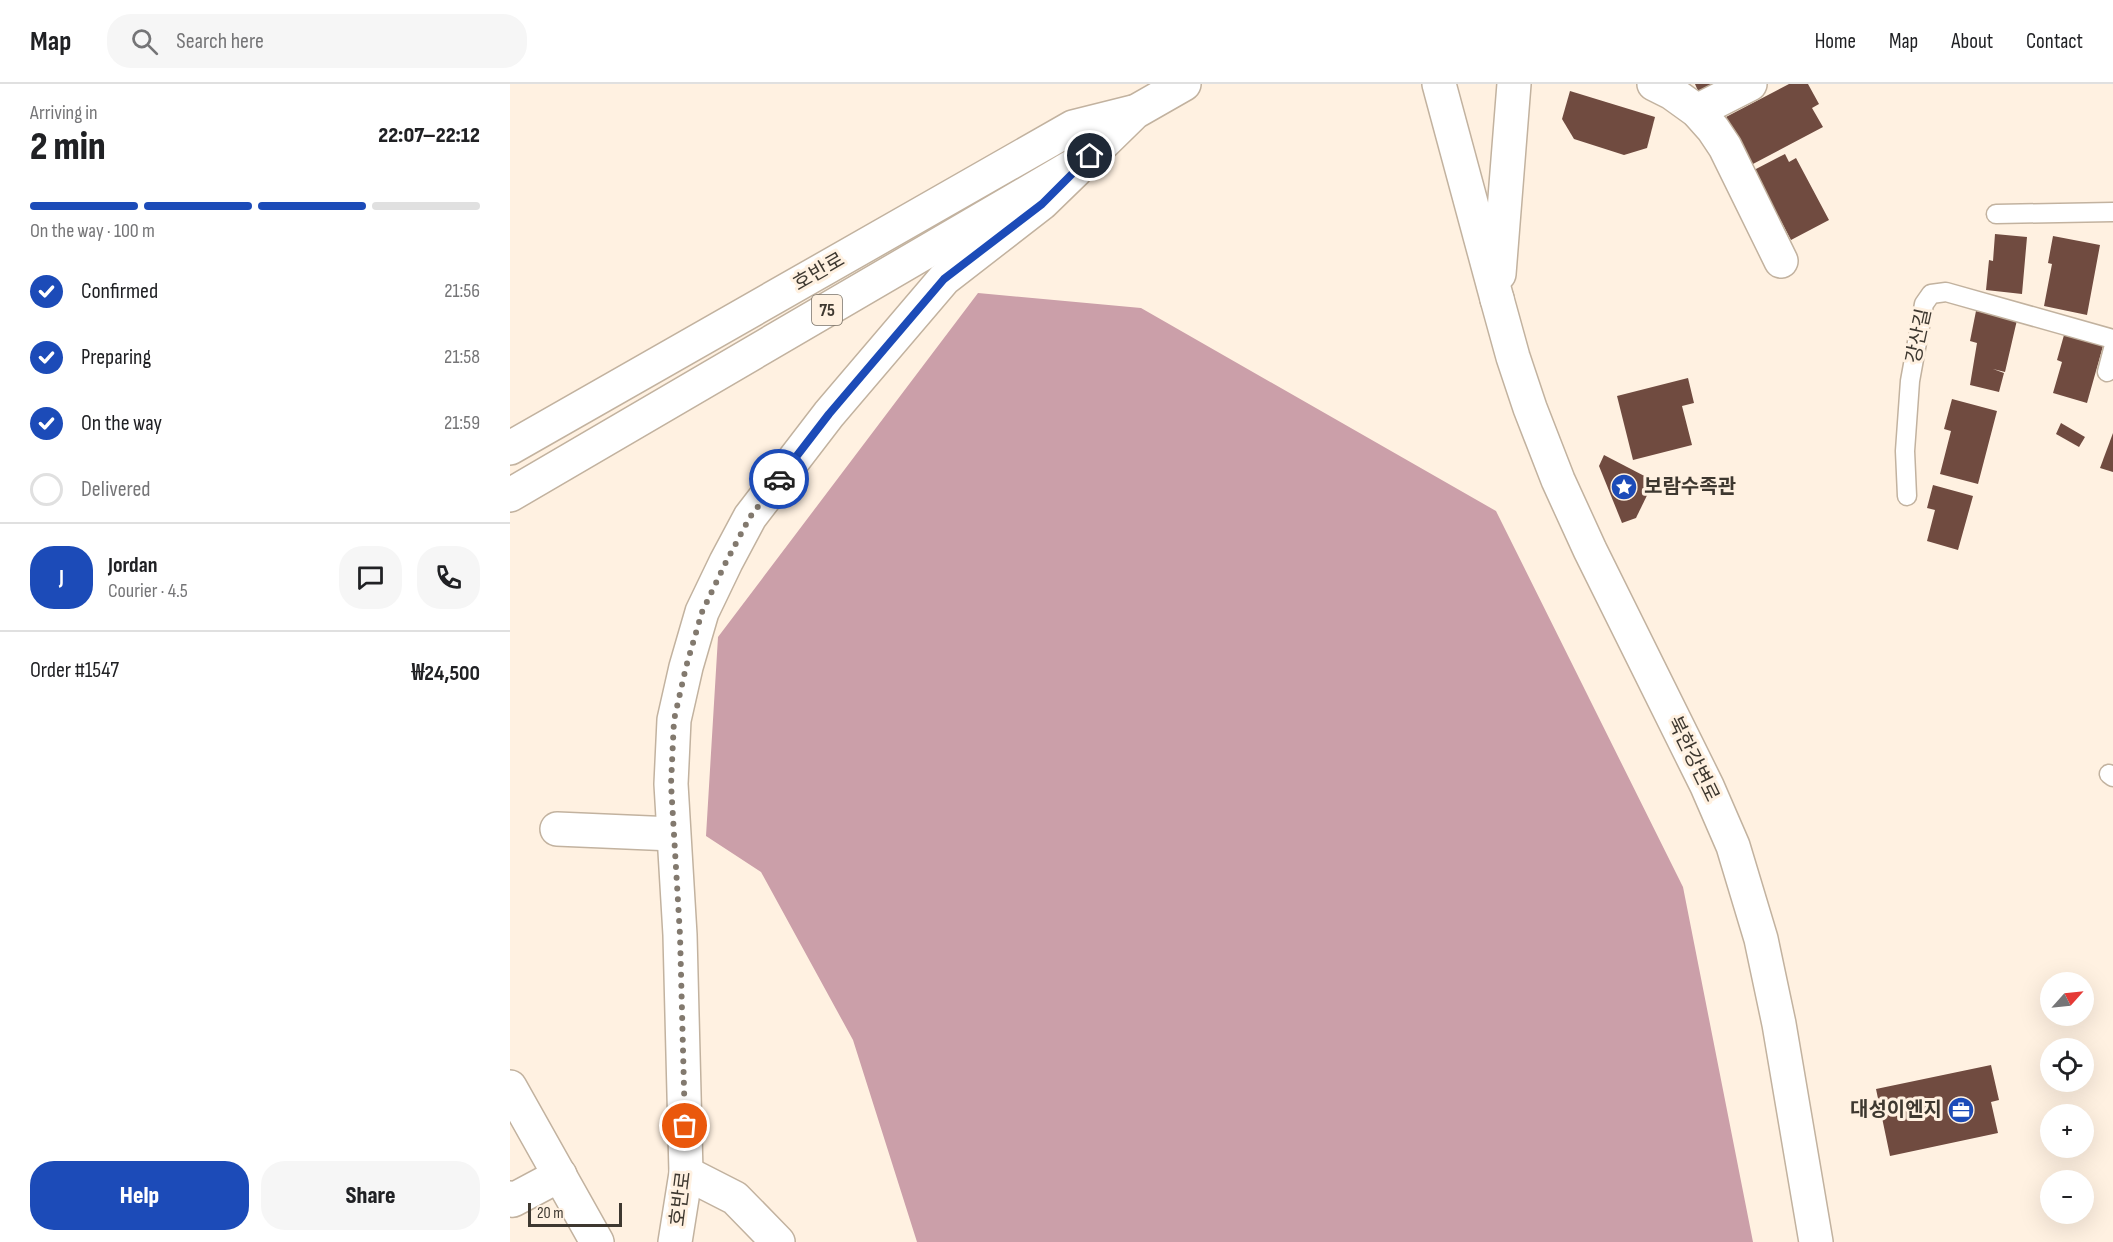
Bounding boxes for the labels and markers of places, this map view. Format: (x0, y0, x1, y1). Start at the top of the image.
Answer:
pin (1064, 130, 1115, 181)
place icon: 보람수족관 (1609, 472, 1639, 502)
place label: 보람수족관 (1644, 475, 1737, 499)
office icon: 대성이엔지 (1946, 1095, 1976, 1125)
place label: 대성이엔지 (1850, 1098, 1942, 1122)
pin (659, 1100, 710, 1151)

